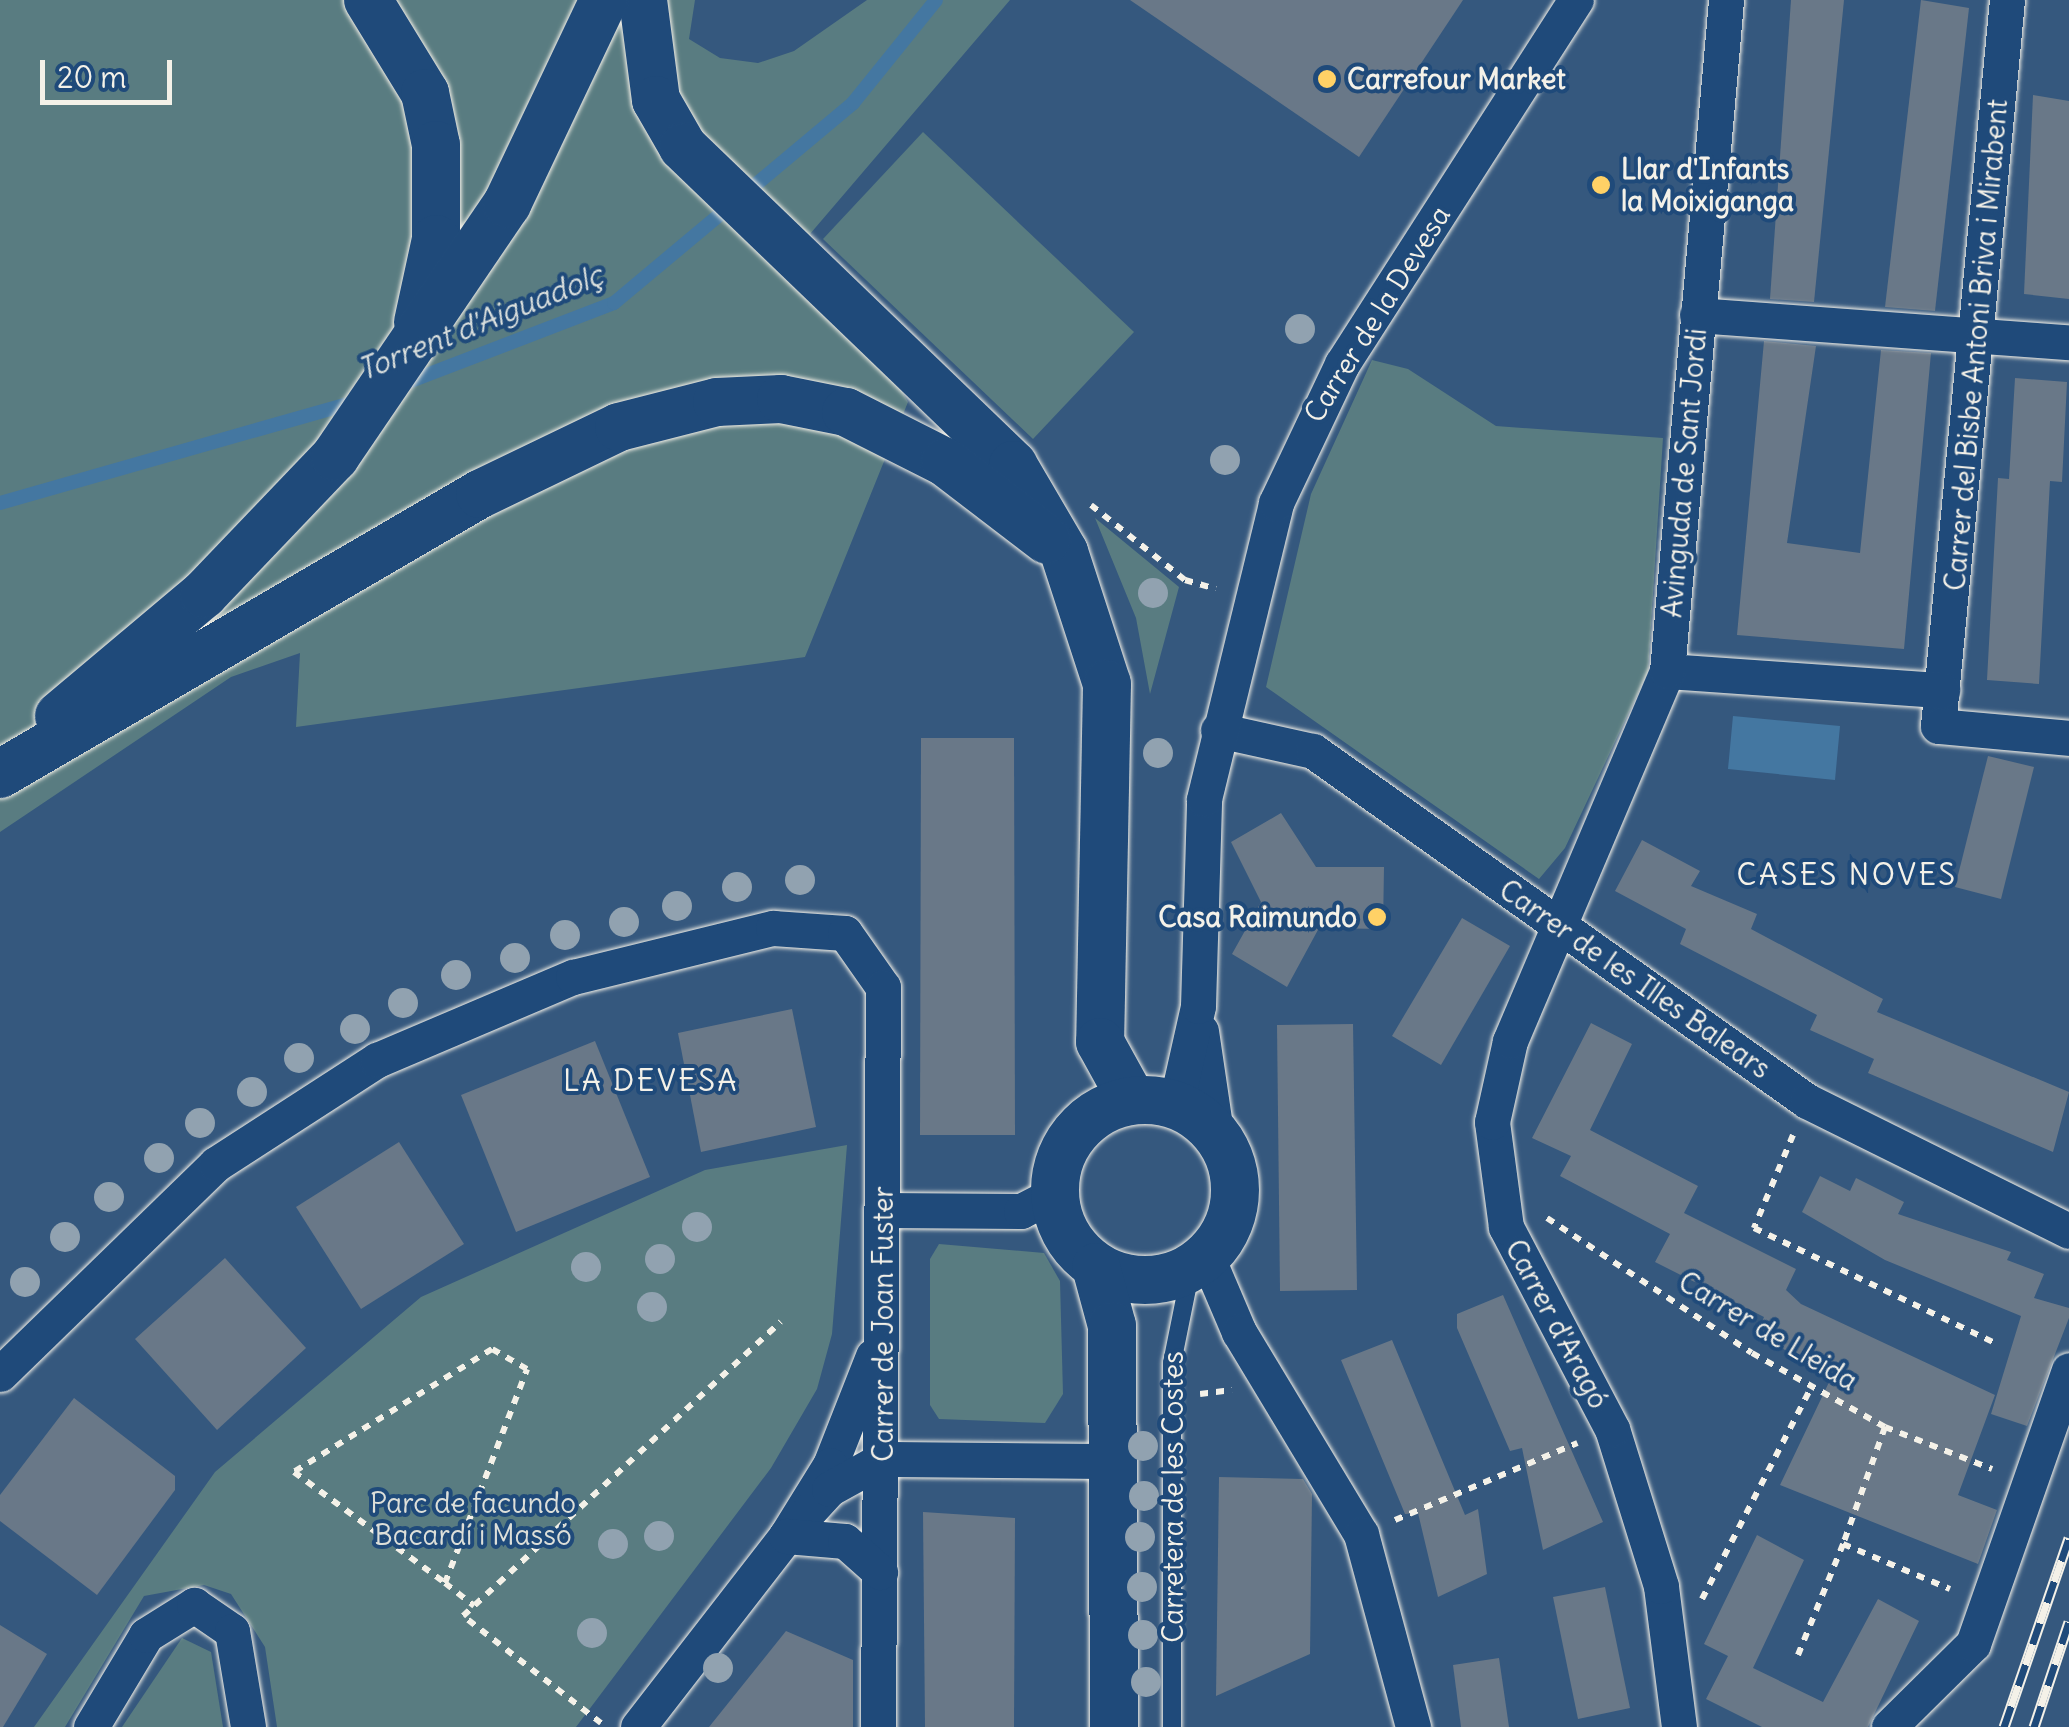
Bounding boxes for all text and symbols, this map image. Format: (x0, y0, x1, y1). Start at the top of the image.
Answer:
scale bar (45, 40, 178, 102)
text: 20 m (57, 58, 127, 96)
place label: Carrefour Market (1347, 62, 1566, 96)
marker: Carrefour Market (1316, 68, 1338, 90)
street label: Carrer del Bisbe Antoni Briva i Mirabent (1938, 98, 2014, 592)
place label: Llar d'Infants la Moixiganga (1621, 152, 1794, 218)
marker: Llar d'Infants la Moixiganga (1590, 174, 1612, 196)
street label: Carrer de la Devesa (1297, 200, 1457, 428)
water label: Torrent d'Aiguadolç (352, 257, 608, 387)
street label: Avinguda de Sant Jordi (1655, 327, 1713, 619)
district label: CASES NOVES (1736, 856, 1958, 892)
street label: Carrer de les Illes Balears (1493, 873, 1777, 1085)
place label: Casa Raimundo (1158, 900, 1357, 934)
marker: Casa Raimundo (1366, 906, 1388, 928)
district label: LA DEVESA (563, 1062, 739, 1098)
street label: Carrer de Joan Fuster (866, 1186, 900, 1462)
street label: Carrer d'Aragó (1498, 1234, 1616, 1414)
street label: Carrer de Lleida (1672, 1264, 1864, 1398)
street label: Carretera de les Costes (1156, 1351, 1190, 1643)
park label: Parc de facundo Bacardí i Massó (370, 1486, 576, 1552)

